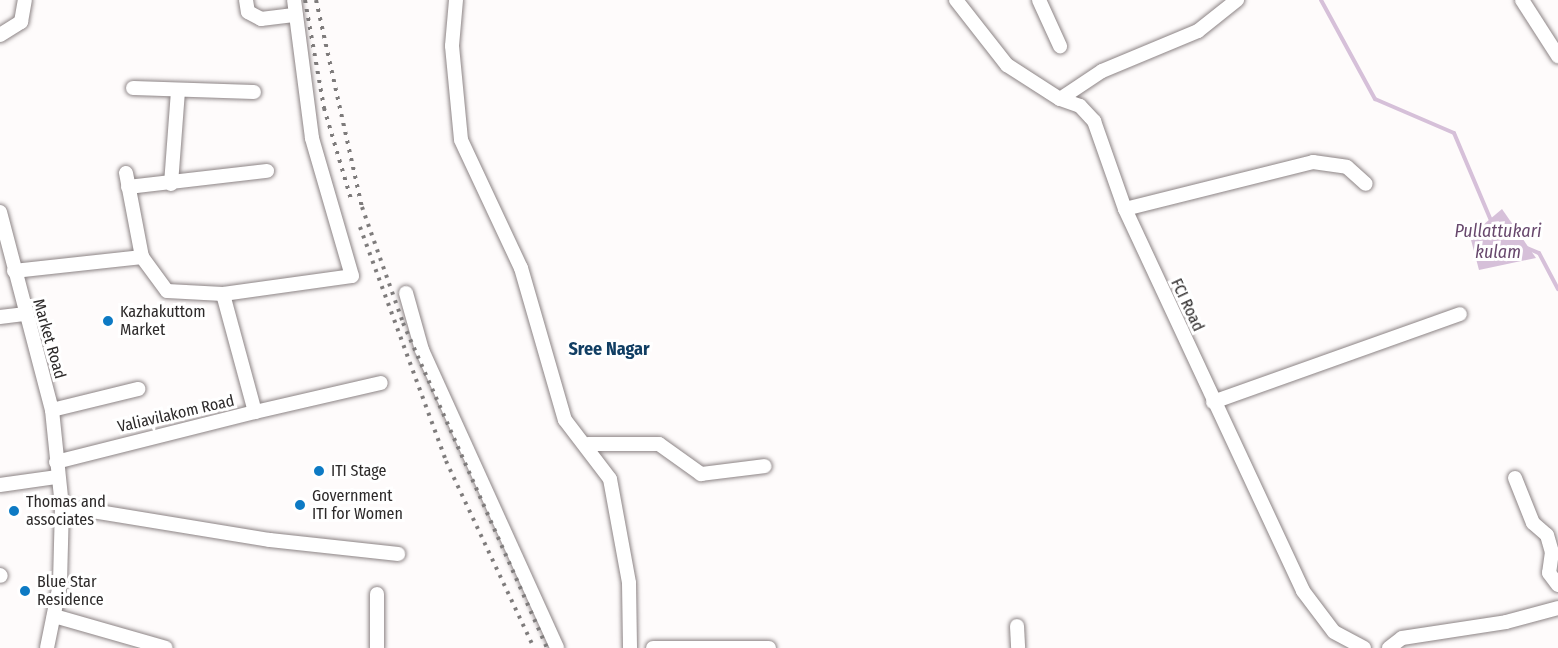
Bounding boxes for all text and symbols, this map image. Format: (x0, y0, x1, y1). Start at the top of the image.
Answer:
water label: Pullattukari kulam (1455, 221, 1541, 264)
street label: FCI Road (1166, 276, 1208, 334)
street label: Market Road (28, 297, 70, 381)
place label: Kazhakuttom Market (120, 302, 205, 340)
marker: Kazhakuttom Market (101, 314, 115, 328)
district label: Sree Nagar (568, 338, 650, 360)
street label: Valiavilakom Road (116, 391, 236, 437)
place label: ITI Stage (331, 461, 386, 481)
marker: ITI Stage (312, 464, 326, 478)
place label: Government ITI for Women (312, 486, 403, 524)
place label: Thomas and associates (26, 492, 106, 530)
marker: Government ITI for Women (293, 498, 307, 512)
marker: Thomas and associates (7, 504, 21, 518)
place label: Blue Star Residence (37, 572, 104, 610)
marker: Blue Star Residence (18, 584, 32, 598)

